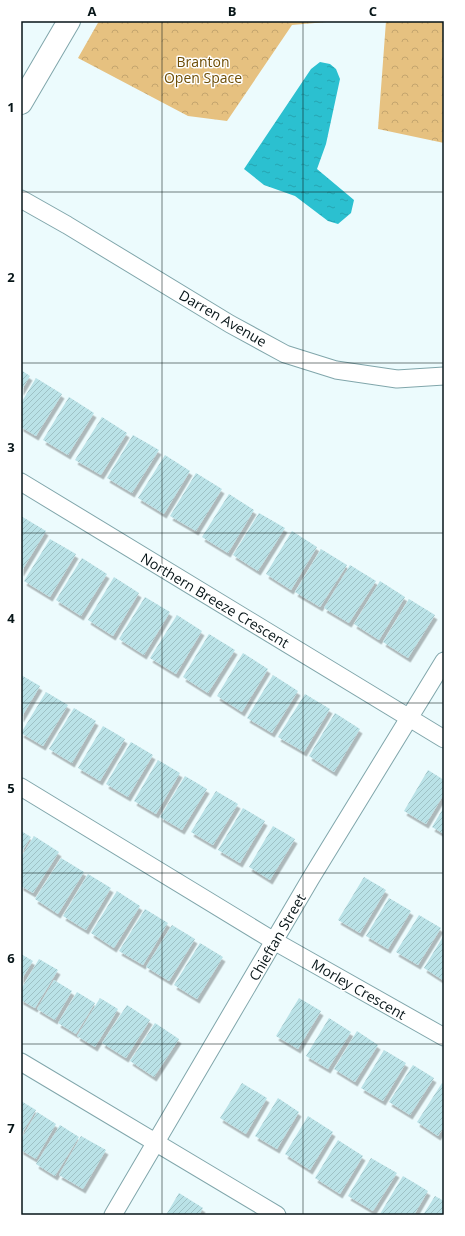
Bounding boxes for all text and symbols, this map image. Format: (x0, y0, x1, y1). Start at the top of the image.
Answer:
text: A (88, 2, 97, 20)
text: B (228, 2, 237, 20)
text: C (369, 2, 377, 20)
park label: Branton Open Space (164, 52, 242, 87)
text: 1 (7, 98, 15, 116)
text: 2 (7, 268, 15, 286)
street label: Darren Avenue (176, 285, 270, 351)
text: 3 (7, 438, 15, 456)
street label: Northern Breeze Crescent (137, 548, 293, 652)
text: 4 (7, 609, 15, 627)
text: 5 (7, 779, 15, 797)
street label: Chieftan Street (244, 890, 310, 984)
text: 6 (7, 949, 15, 967)
street label: Morley Crescent (308, 954, 410, 1024)
text: 7 (7, 1119, 15, 1137)

